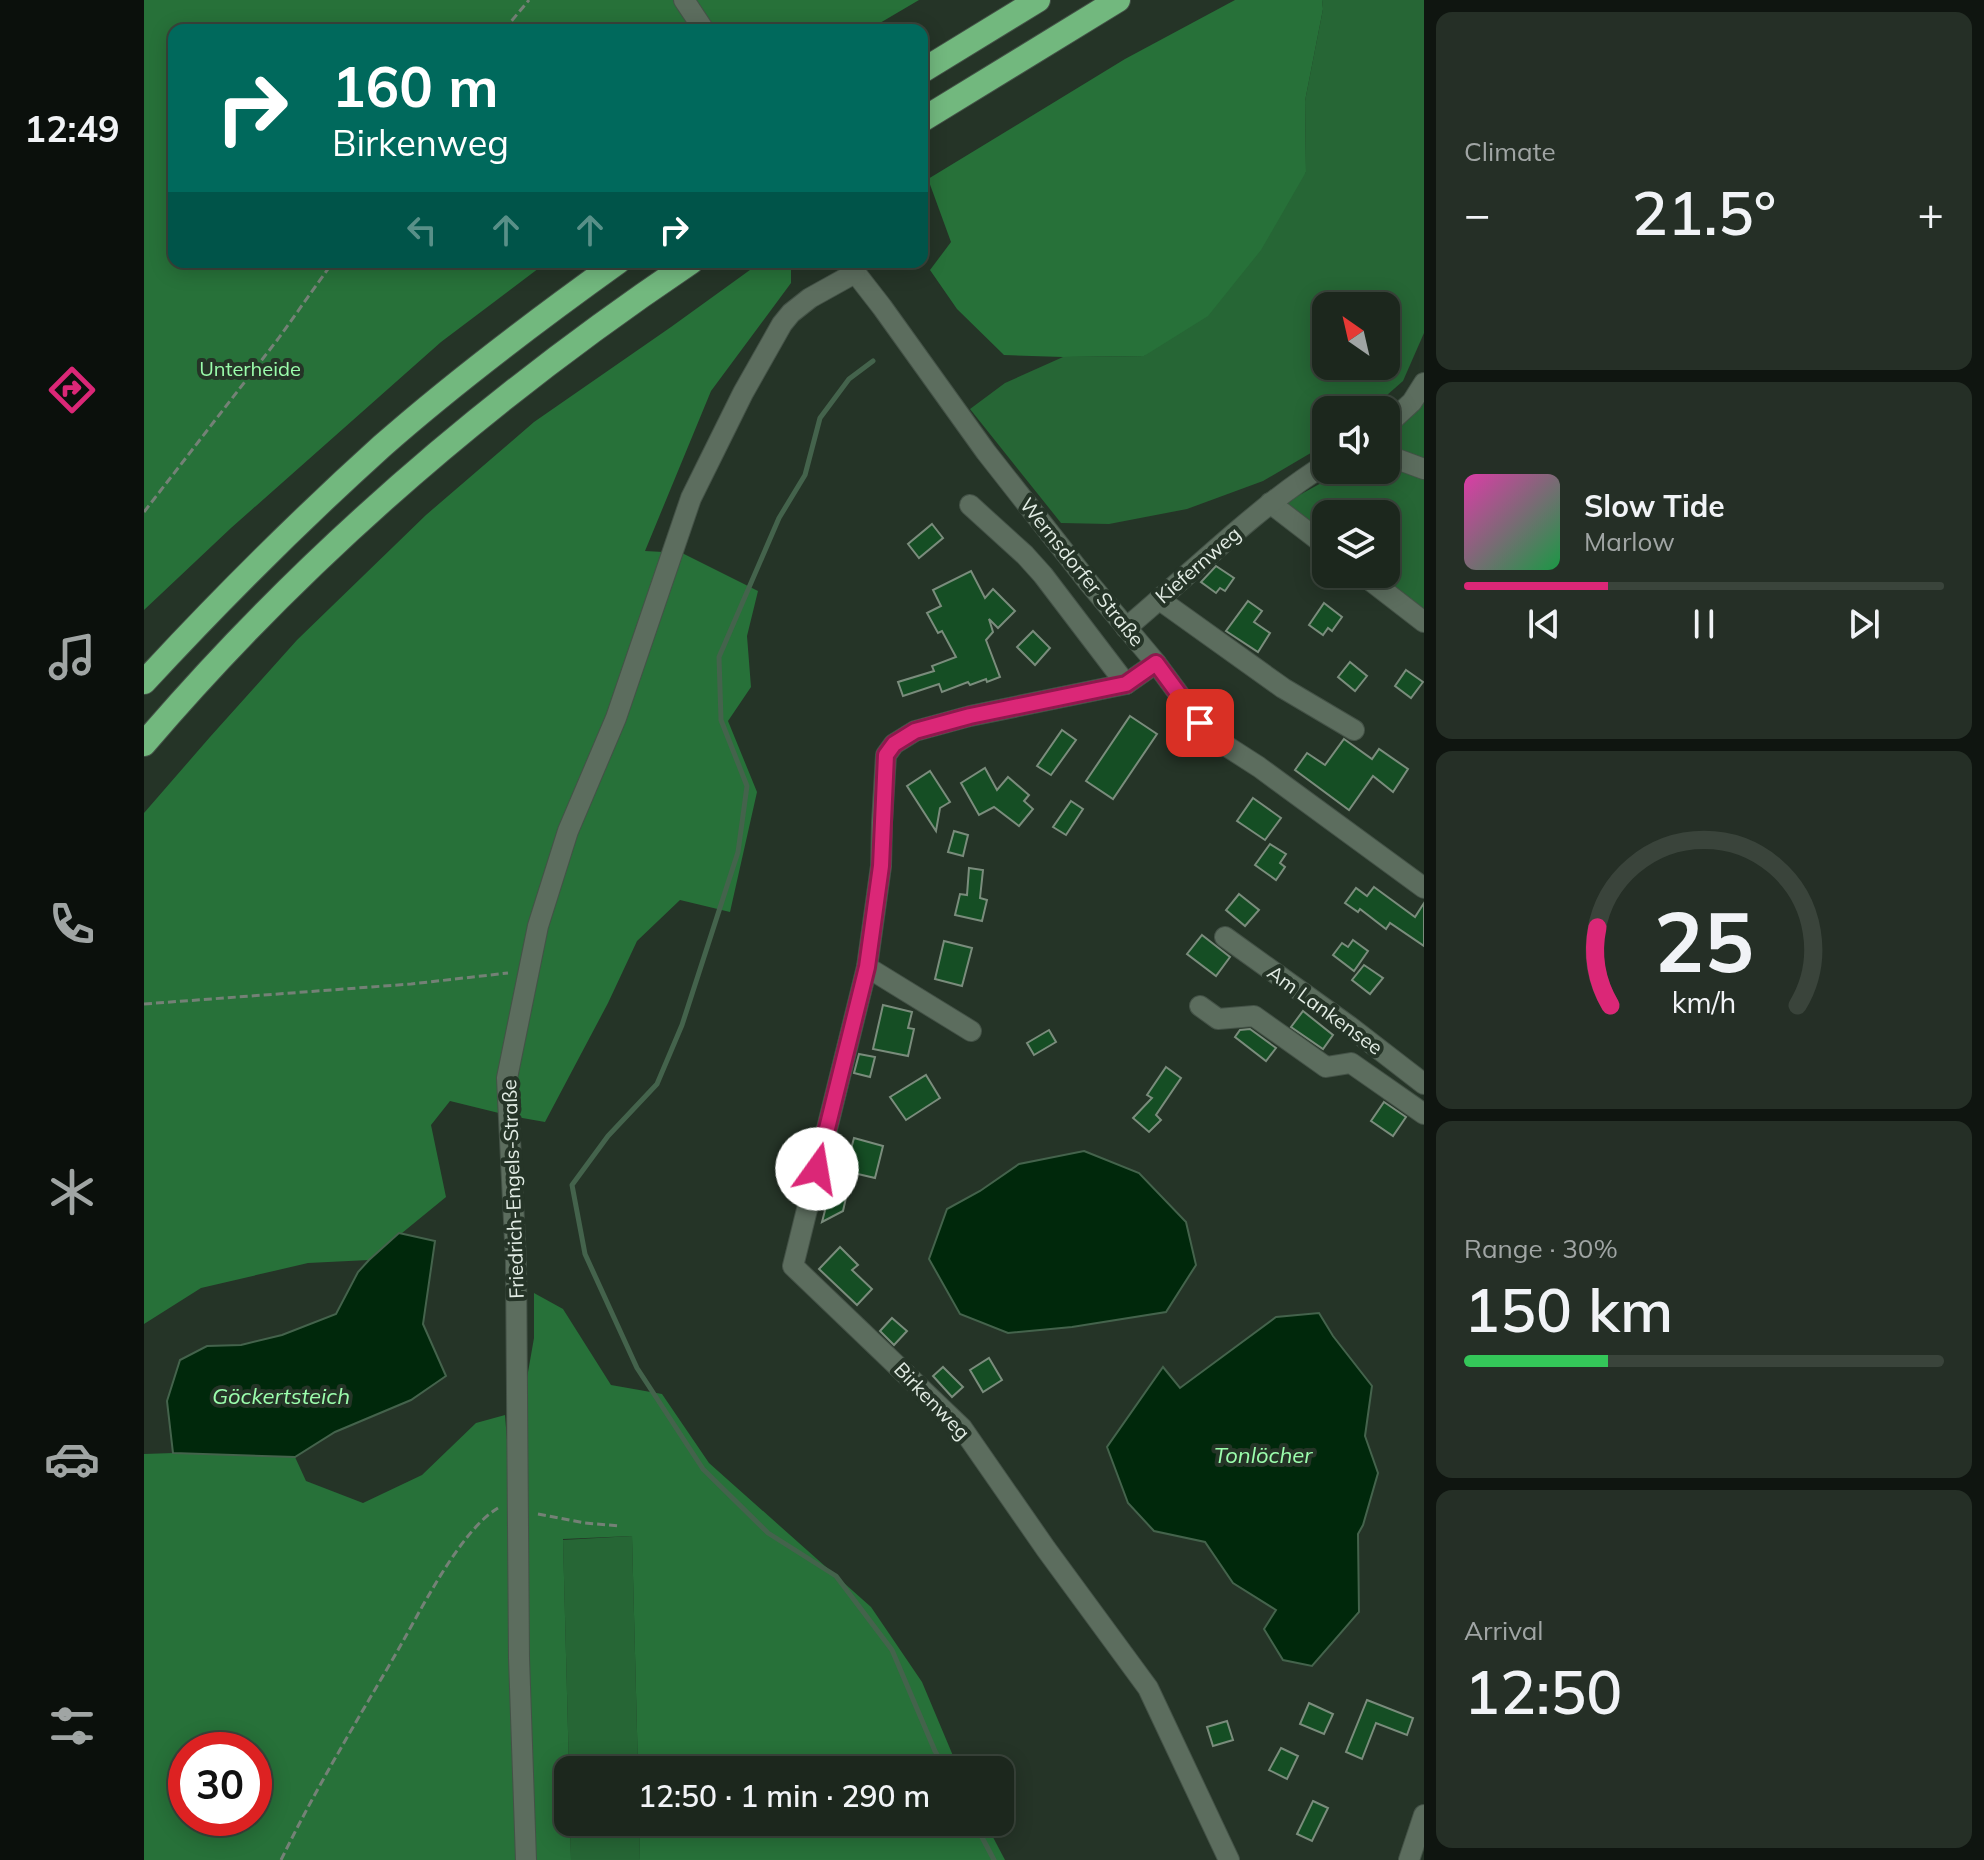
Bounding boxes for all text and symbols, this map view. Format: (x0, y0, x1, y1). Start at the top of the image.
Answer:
text: 160 m (332, 51, 499, 121)
icon: right (200, 56, 304, 160)
text: 12:49 (24, 106, 120, 151)
text: Birkenweg (332, 120, 509, 165)
text: Climate (1464, 135, 1556, 168)
text: 21.5° (1632, 175, 1776, 250)
text: − (1464, 186, 1490, 241)
text: + (1918, 186, 1944, 241)
icon: left (400, 208, 444, 252)
icon: ahead (484, 208, 528, 252)
icon: ahead (568, 208, 612, 252)
icon: right (652, 208, 696, 252)
north arrow (1312, 292, 1400, 380)
map controls (1312, 292, 1400, 588)
park label: Unterheide (199, 356, 301, 381)
icon: directions (44, 362, 100, 418)
button: sound (1312, 396, 1400, 484)
text: Slow Tide (1584, 487, 1725, 525)
street label: Wernsdorfer Straße (1015, 492, 1150, 651)
button: layers (1312, 500, 1400, 588)
street label: Kiefernweg (1150, 521, 1245, 608)
text: Marlow (1584, 525, 1675, 558)
icon: previous (1522, 602, 1566, 646)
icon: pause (1682, 602, 1726, 646)
icon: next (1842, 602, 1886, 646)
icon: music (44, 629, 100, 685)
pin (1166, 689, 1234, 757)
icon: arrive (1178, 701, 1222, 745)
text: 25 (1654, 888, 1754, 993)
icon: phone (44, 896, 100, 952)
street label: Am Lankensee (1263, 959, 1388, 1060)
text: km/h (1672, 984, 1736, 1020)
street label: Friedrich-Engels-Straße (496, 1079, 529, 1299)
position arrow (775, 1127, 859, 1211)
icon: climate (44, 1164, 100, 1220)
text: Range · 30% (1464, 1232, 1618, 1265)
text: 150 km (1464, 1272, 1673, 1347)
street label: Birkenweg (889, 1357, 976, 1445)
water label: Göckertsteich (212, 1382, 350, 1410)
icon: car (44, 1431, 100, 1487)
water label: Tonlöcher (1214, 1441, 1313, 1469)
text: Arrival (1464, 1614, 1544, 1647)
text: 12:50 (1464, 1654, 1622, 1729)
icon: filters (44, 1698, 100, 1754)
speed limit sign: 30 (168, 1732, 272, 1836)
text: 12:50 · 1 min · 290 m (638, 1777, 930, 1815)

